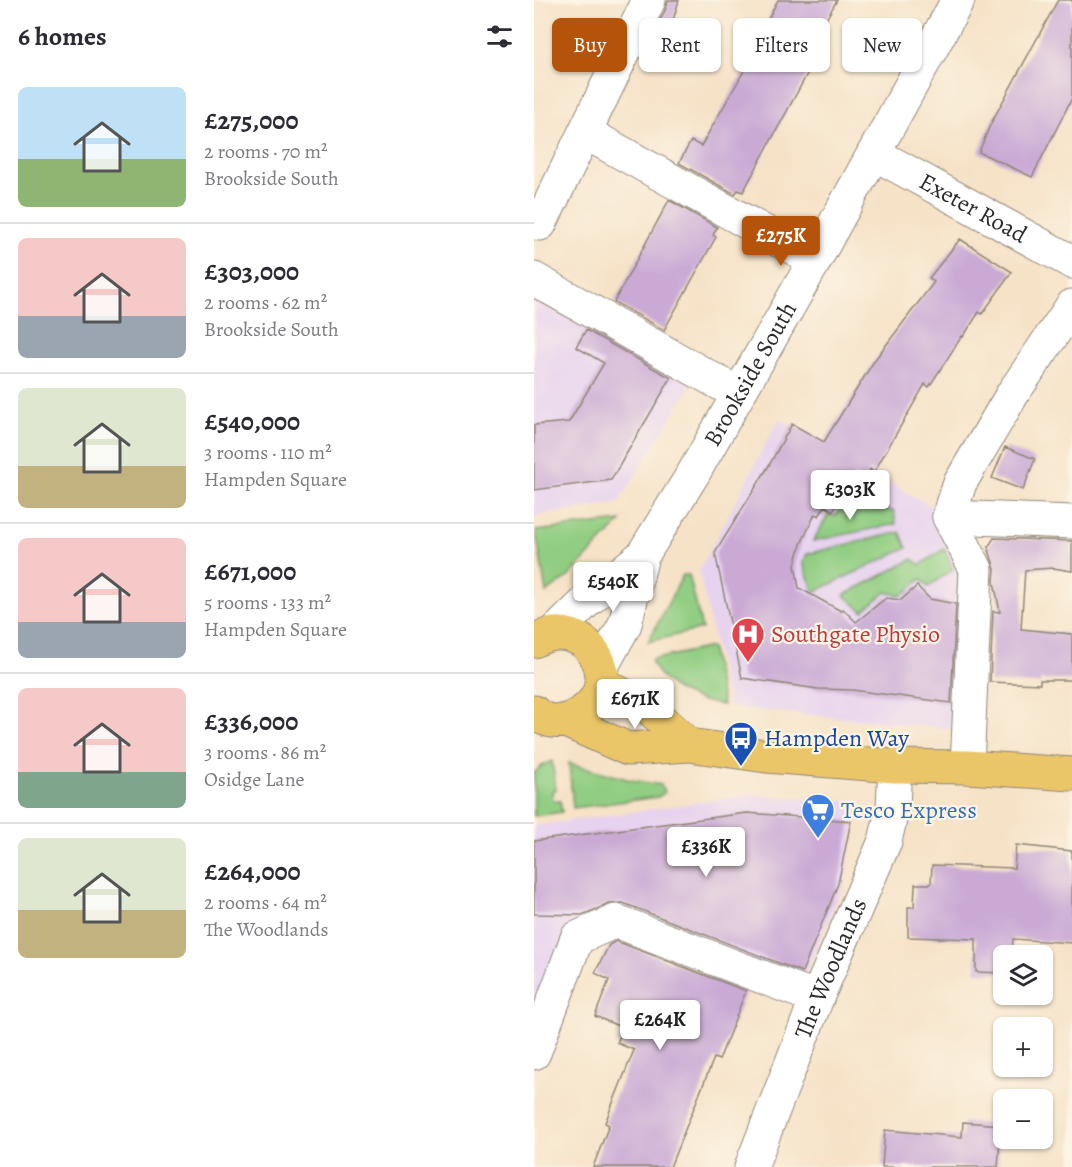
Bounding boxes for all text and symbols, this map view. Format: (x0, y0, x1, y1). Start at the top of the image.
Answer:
chip: Buy (552, 18, 627, 72)
chip: Rent (639, 18, 721, 72)
chip: Filters (733, 18, 830, 72)
chip: New (842, 18, 922, 72)
text: 6 homes (18, 19, 107, 54)
icon: filters (483, 20, 516, 53)
text: £275,000 (204, 103, 298, 138)
icon: home (66, 111, 138, 183)
text: 2 rooms · 70 m² (204, 138, 328, 165)
text: Brookside South (204, 165, 339, 192)
street label: Exeter Road (914, 165, 1033, 250)
pin: £275K (739, 216, 823, 267)
text: £275K (756, 222, 806, 249)
text: £303,000 (204, 254, 299, 289)
icon: home (66, 262, 138, 334)
text: 2 rooms · 62 m² (204, 289, 327, 316)
street label: Brookside South (696, 296, 804, 452)
text: Brookside South (204, 316, 339, 343)
text: £540,000 (204, 404, 300, 439)
icon: home (66, 412, 138, 484)
text: 3 rooms · 110 m² (204, 439, 332, 466)
text: Hampden Square (204, 466, 347, 493)
pin: £303K (808, 470, 892, 521)
text: £303K (825, 476, 875, 503)
text: £671,000 (204, 554, 296, 589)
icon: home (66, 562, 138, 634)
pin: £540K (571, 562, 655, 613)
text: £540K (587, 568, 639, 595)
text: 5 rooms · 133 m² (204, 589, 331, 616)
text: Hampden Square (204, 616, 347, 643)
hospital icon: Southgate Physio (730, 616, 766, 663)
place label: Southgate Physio (771, 618, 940, 650)
pin: £671K (593, 679, 677, 730)
text: £671K (611, 685, 659, 712)
text: £336,000 (204, 704, 298, 739)
icon: home (66, 712, 138, 784)
bus stop icon: Hampden Way (723, 720, 759, 767)
place label: Hampden Way (764, 722, 909, 754)
text: 3 rooms · 86 m² (204, 739, 326, 766)
text: Osidge Lane (204, 766, 305, 793)
supermarket icon: Tesco Express (800, 792, 836, 839)
place label: Tesco Express (841, 794, 977, 826)
pin: £336K (664, 827, 748, 878)
text: £336K (681, 833, 731, 860)
text: £264,000 (204, 854, 301, 889)
icon: home (66, 862, 138, 934)
text: 2 rooms · 64 m² (204, 889, 327, 916)
street label: The Woodlands (787, 893, 874, 1043)
text: The Woodlands (204, 916, 328, 943)
map controls (993, 945, 1053, 1149)
button: layers (993, 945, 1053, 1005)
pin: £264K (618, 1000, 702, 1051)
text: £264K (634, 1006, 686, 1033)
button: + (993, 1017, 1053, 1077)
button: − (993, 1089, 1053, 1149)

